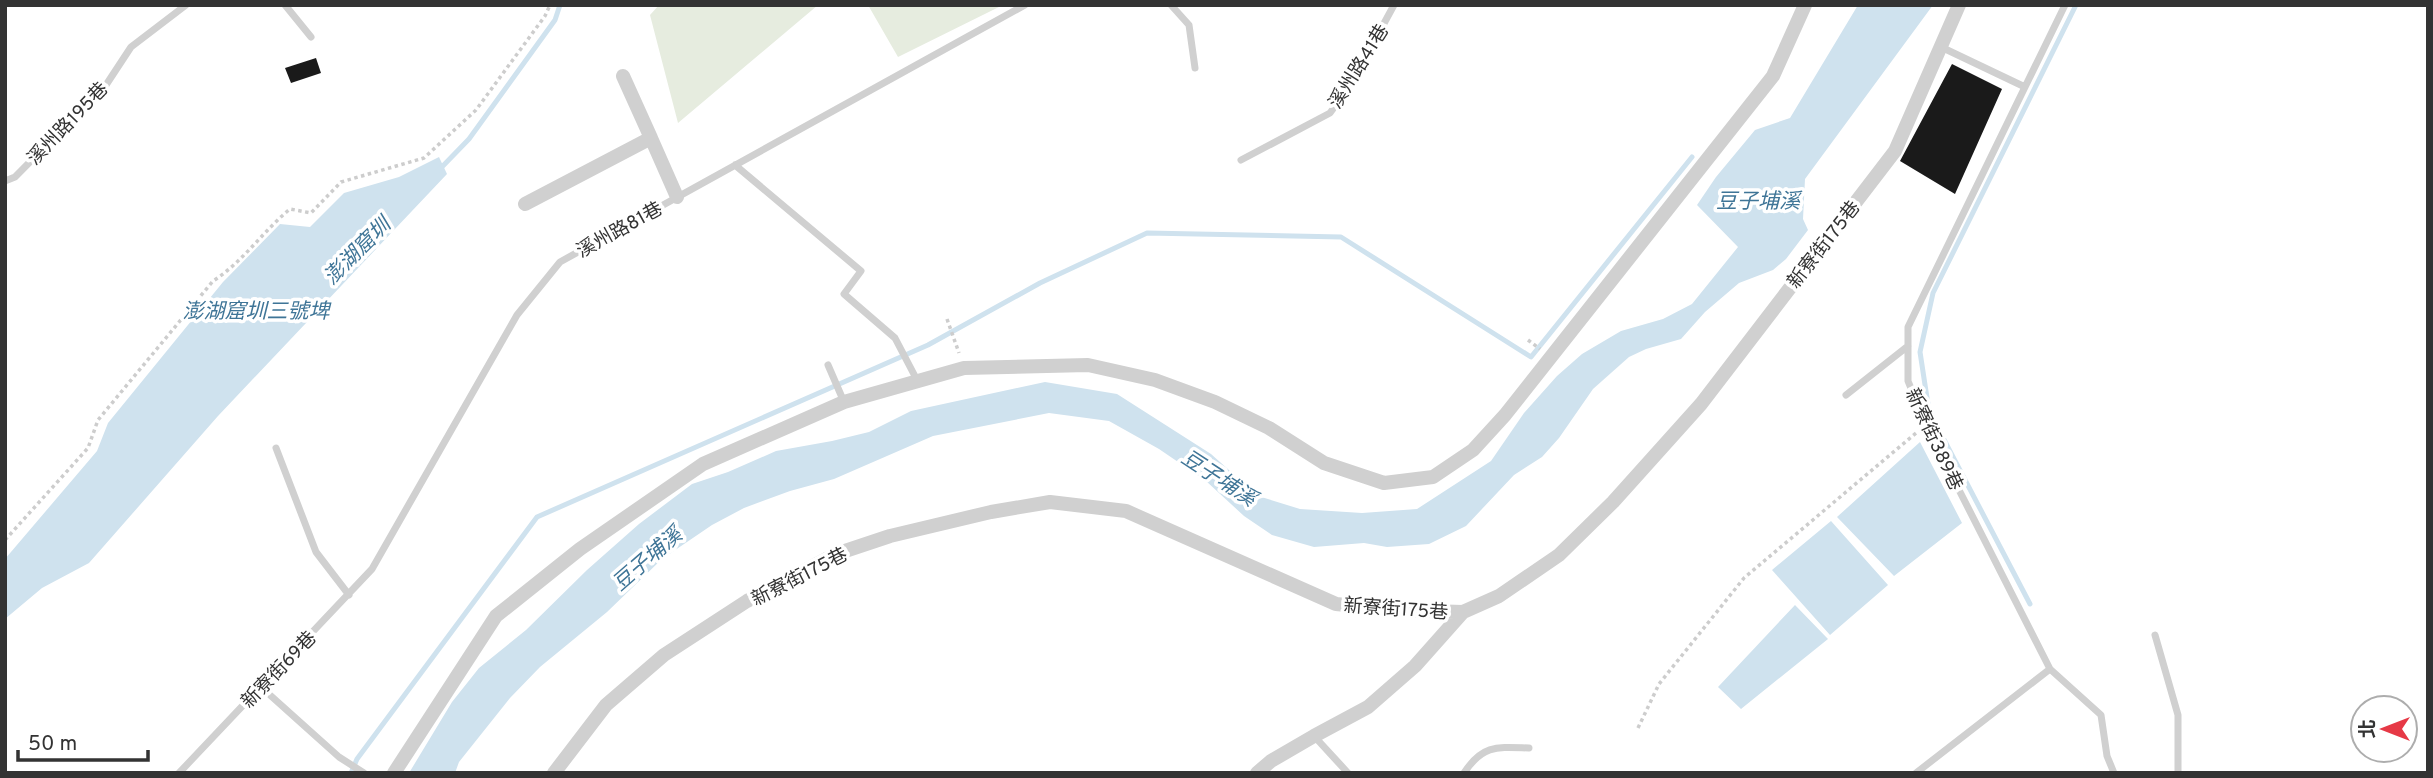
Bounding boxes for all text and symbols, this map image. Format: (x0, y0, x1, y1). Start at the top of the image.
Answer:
street label: 溪州路41巷 (1324, 20, 1395, 114)
street label: 溪州路195巷 (23, 78, 114, 171)
water label: 豆子埔溪 (1716, 189, 1803, 216)
street label: 溪州路81巷 (573, 197, 667, 264)
street label: 新寮街175巷 (1783, 197, 1866, 294)
water label: 澎湖窟圳 (319, 211, 399, 291)
water label: 澎湖窟圳三號埤 (183, 299, 332, 326)
street label: 新寮街389巷 (1899, 385, 1967, 495)
water label: 豆子埔溪 (1176, 445, 1263, 515)
water label: 豆子埔溪 (607, 520, 691, 598)
street label: 新寮街175巷 (748, 543, 852, 612)
street label: 新寮街175巷 (1343, 594, 1449, 626)
street label: 新寮街69巷 (237, 627, 322, 714)
north arrow (2349, 694, 2419, 764)
scale bar (18, 718, 147, 762)
text: 北 (2357, 719, 2381, 739)
text: 50 m (28, 731, 77, 758)

